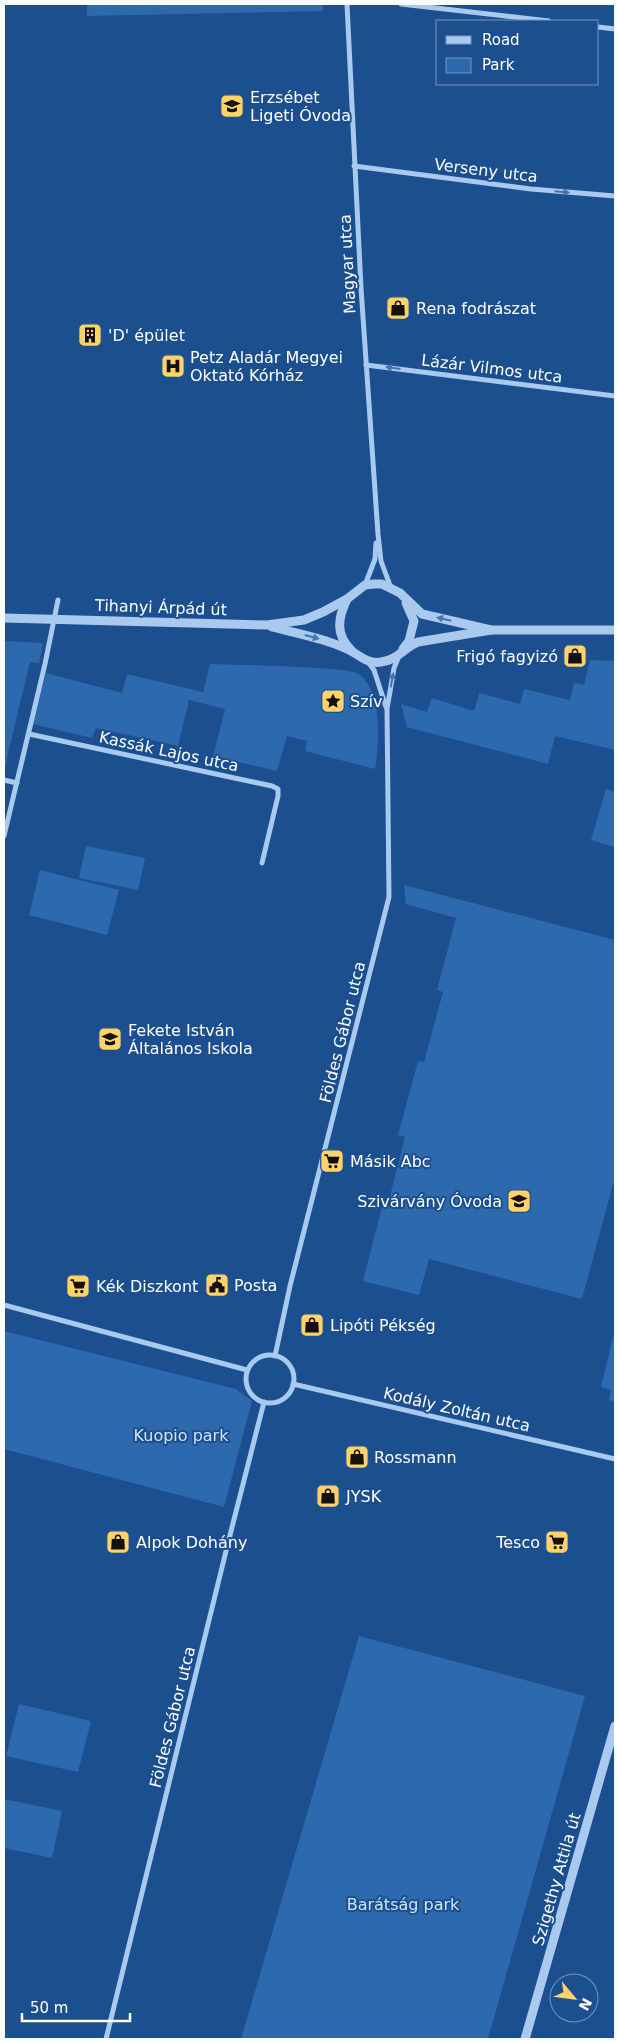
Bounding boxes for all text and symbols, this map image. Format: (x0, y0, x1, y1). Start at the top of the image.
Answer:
legend (436, 20, 599, 85)
text: Road (482, 31, 520, 49)
text: Park (482, 56, 515, 74)
place label: Erzsébet Ligeti Óvoda (250, 88, 351, 125)
school or university icon: Erzsébet Ligeti Óvoda (219, 93, 245, 119)
street label: Verseny utca (433, 155, 539, 186)
one-way arrow (554, 188, 570, 196)
street label: Magyar utca (335, 214, 360, 314)
shop icon: Rena fodrászat (385, 295, 411, 321)
place label: Rena fodrászat (416, 299, 536, 318)
building icon: 'D' épület (77, 322, 103, 348)
place label: 'D' épület (108, 326, 185, 345)
place label: Petz Aladár Megyei Oktató Kórház (190, 348, 343, 385)
street label: Lázár Vilmos utca (420, 350, 564, 387)
hospital icon: Petz Aladár Megyei Oktató Kórház (160, 353, 186, 379)
one-way arrow (385, 364, 401, 372)
street label: Tihanyi Árpád út (94, 596, 227, 619)
one-way arrow (436, 615, 451, 623)
one-way arrow (304, 633, 319, 641)
shop icon: Frigó fagyizó (562, 643, 588, 669)
place label: Frigó fagyizó (456, 647, 558, 666)
one-way arrow (388, 673, 396, 688)
place icon: Szív (320, 688, 346, 714)
place label: Szív (350, 692, 382, 711)
street label: Kassák Lajos utca (97, 727, 240, 776)
street label: Földes Gábor utca (316, 959, 369, 1105)
place label: Fekete István Általános Iskola (128, 1021, 253, 1058)
school or university icon: Fekete István Általános Iskola (97, 1026, 123, 1052)
supermarket icon: Másik Abc (319, 1148, 345, 1174)
place label: Másik Abc (350, 1152, 431, 1171)
school or university icon: Szivárvány Óvoda (506, 1188, 532, 1214)
place label: Szivárvány Óvoda (357, 1192, 502, 1211)
public building icon: Posta (204, 1272, 230, 1298)
supermarket icon: Kék Diszkont (65, 1273, 91, 1299)
place label: Posta (234, 1276, 277, 1295)
place label: Kék Diszkont (96, 1277, 198, 1296)
shop icon: Lipóti Pékség (299, 1312, 325, 1338)
place label: Lipóti Pékség (330, 1316, 436, 1335)
street label: Kodály Zoltán utca (382, 1383, 532, 1436)
park label: Kuopio park (134, 1426, 229, 1445)
shop icon: Rossmann (344, 1444, 370, 1470)
place label: Rossmann (374, 1448, 457, 1467)
shop icon: JYSK (315, 1483, 341, 1509)
place label: JYSK (345, 1487, 382, 1506)
shop icon: Alpok Dohány (105, 1529, 131, 1555)
supermarket icon: Tesco (544, 1529, 570, 1555)
place label: Alpok Dohány (136, 1533, 247, 1552)
place label: Tesco (495, 1533, 540, 1552)
street label: Földes Gábor utca (146, 1644, 199, 1790)
street label: Szigethy Attila út (528, 1810, 585, 1948)
park label: Barátság park (347, 1895, 460, 1914)
north arrow (549, 1973, 599, 2023)
scale bar (22, 1990, 130, 2022)
text: N (576, 1995, 595, 2013)
text: 50 m (30, 1999, 68, 2017)

